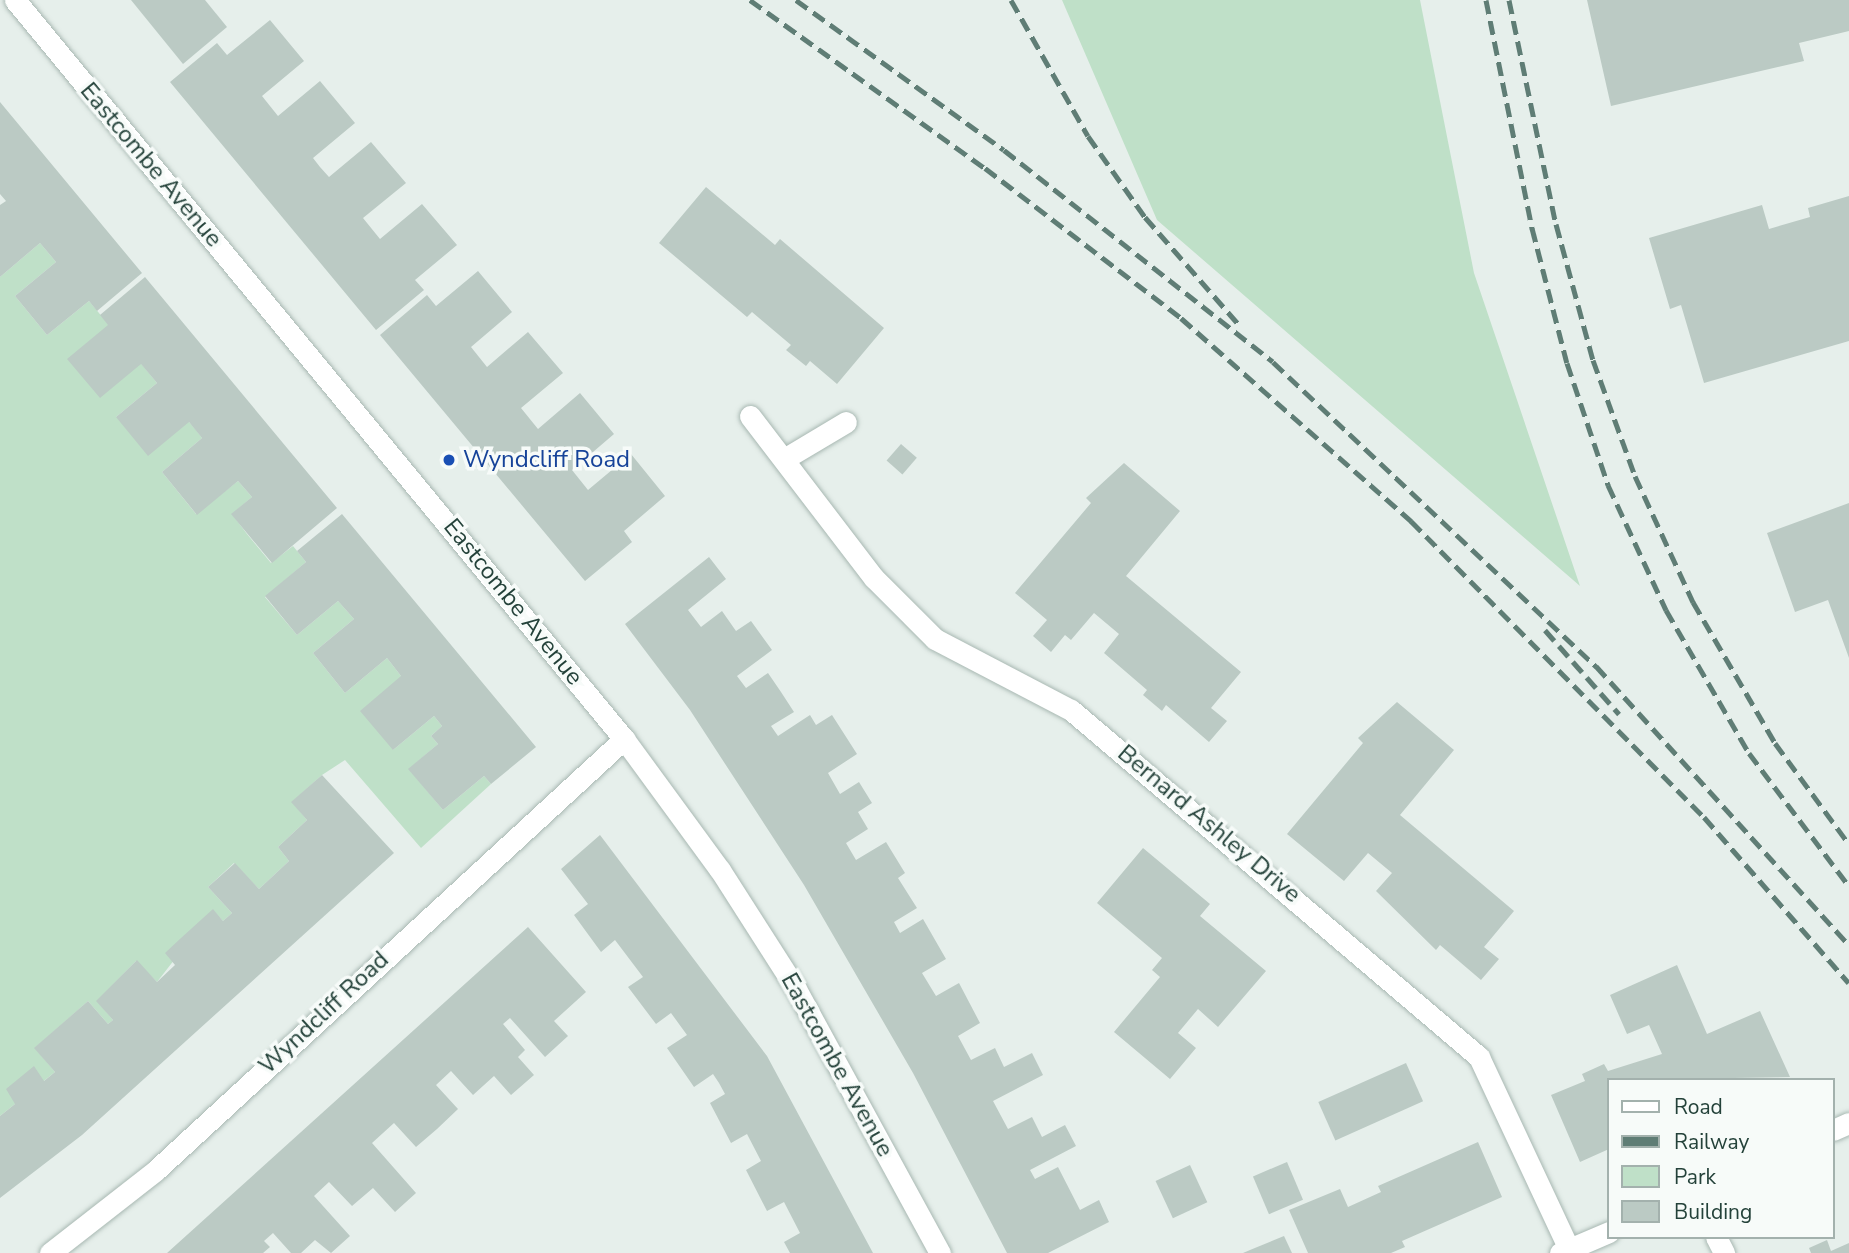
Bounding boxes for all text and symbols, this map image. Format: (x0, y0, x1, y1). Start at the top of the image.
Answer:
street label: Eastcombe Avenue (74, 77, 228, 253)
place label: Wyndcliff Road (463, 446, 630, 474)
marker: Wyndcliff Road (441, 452, 457, 468)
street label: Eastcombe Avenue (437, 513, 589, 691)
street label: Bernard Ashley Drive (1112, 739, 1306, 909)
street label: Wyndcliff Road (253, 945, 395, 1081)
street label: Eastcombe Avenue (775, 968, 899, 1162)
legend (1608, 1078, 1835, 1239)
text: Road (1674, 1093, 1723, 1121)
text: Railway (1674, 1128, 1749, 1156)
text: Park (1674, 1163, 1716, 1191)
text: Building (1674, 1198, 1752, 1226)

